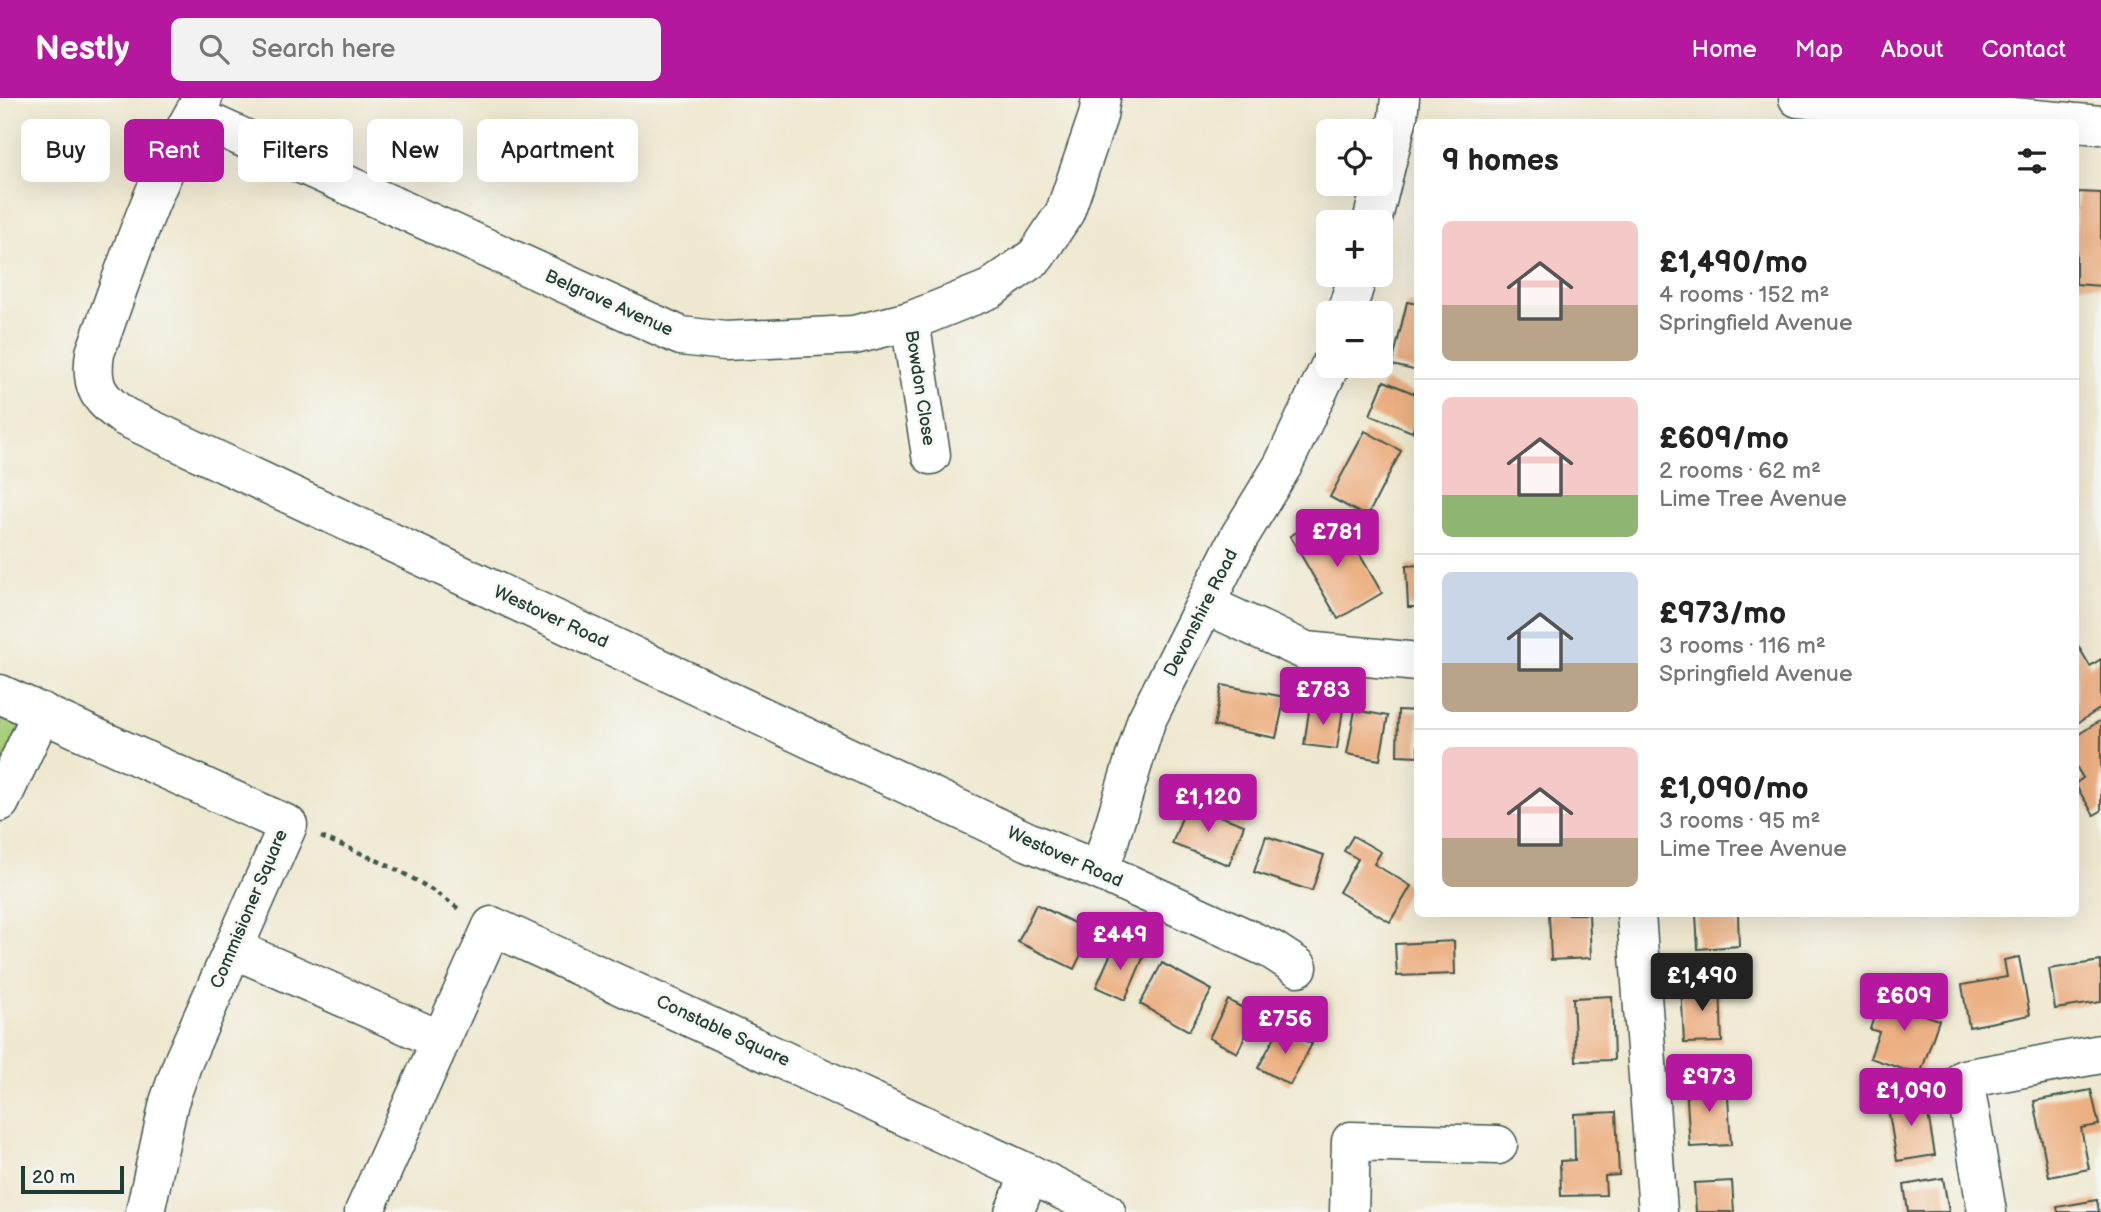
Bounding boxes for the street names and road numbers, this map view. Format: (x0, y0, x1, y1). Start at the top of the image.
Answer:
street label: Belgrave Avenue (542, 265, 677, 341)
street label: Bowdon Close (901, 329, 940, 447)
street label: Devonshire Road (1160, 546, 1242, 680)
street label: Westover Road (490, 581, 612, 653)
street label: Westover Road (1004, 822, 1126, 892)
street label: Commisioner Square (206, 826, 292, 992)
street label: Constable Square (653, 991, 793, 1071)

